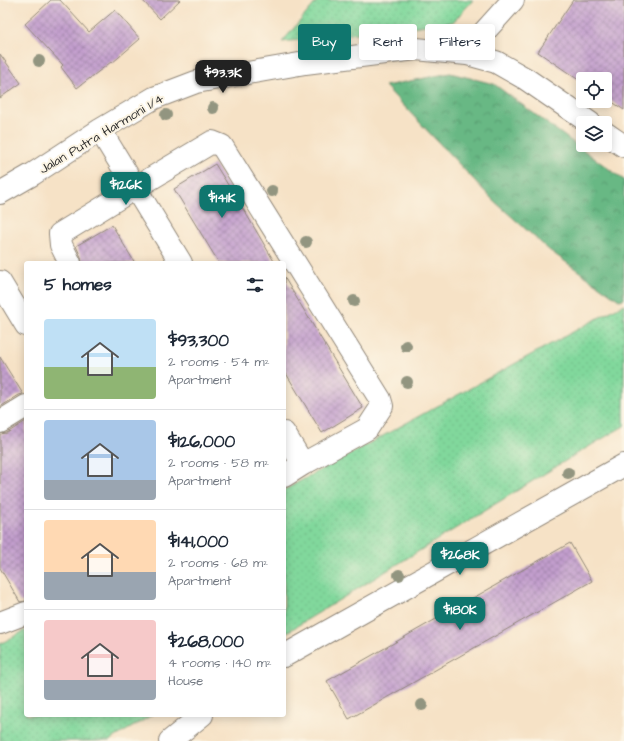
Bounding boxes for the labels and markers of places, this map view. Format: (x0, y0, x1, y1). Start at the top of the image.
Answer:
pin: $93.3K (190, 60, 256, 94)
pin: $126K (98, 172, 154, 206)
pin: $141K (194, 185, 250, 219)
pin: $268K (432, 542, 488, 576)
pin: $180K (432, 597, 488, 631)

